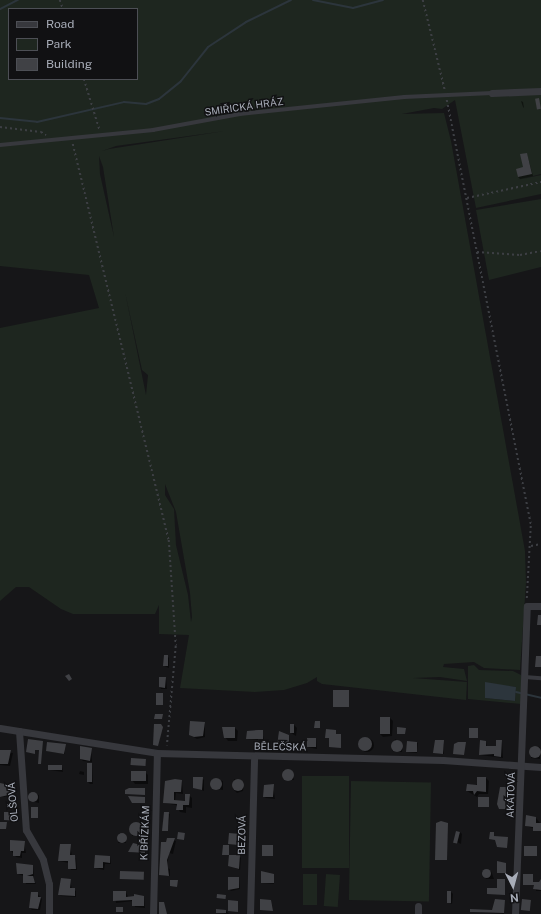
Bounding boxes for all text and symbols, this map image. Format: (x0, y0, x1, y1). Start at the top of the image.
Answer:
legend (8, 8, 138, 80)
text: Road (46, 17, 74, 31)
text: Park (46, 37, 72, 51)
text: Building (46, 57, 92, 71)
street label: SMIŘICKÁ HRÁZ (204, 96, 284, 118)
street label: BĚLEČSKÁ (254, 741, 306, 753)
street label: AKÁTOVÁ (504, 772, 518, 818)
street label: OLŠOVÁ (5, 782, 21, 822)
street label: K BŘÍZKÁM (138, 805, 152, 861)
street label: BEZOVÁ (236, 815, 248, 855)
north arrow (493, 866, 533, 906)
text: N (509, 892, 519, 904)

